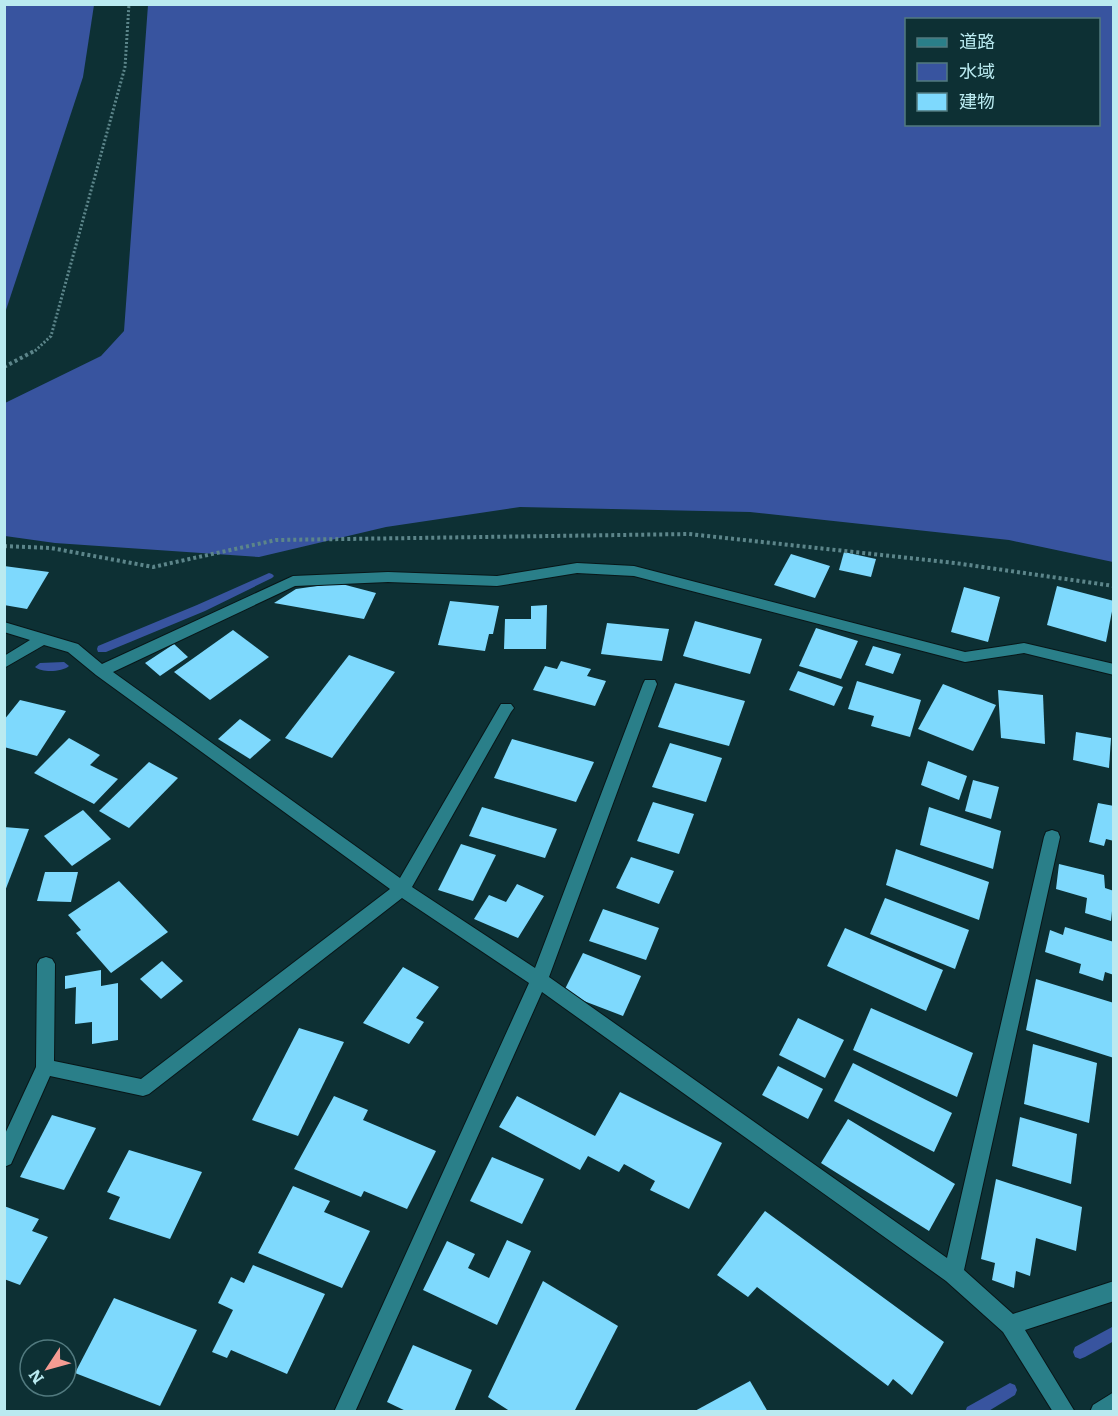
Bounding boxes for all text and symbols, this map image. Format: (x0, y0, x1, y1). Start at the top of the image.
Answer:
legend (905, 18, 1100, 126)
text: 道路 (959, 27, 995, 54)
text: 水域 (959, 57, 995, 84)
text: 建物 (959, 87, 995, 114)
north arrow (18, 1338, 78, 1398)
text: N (21, 1365, 49, 1390)

